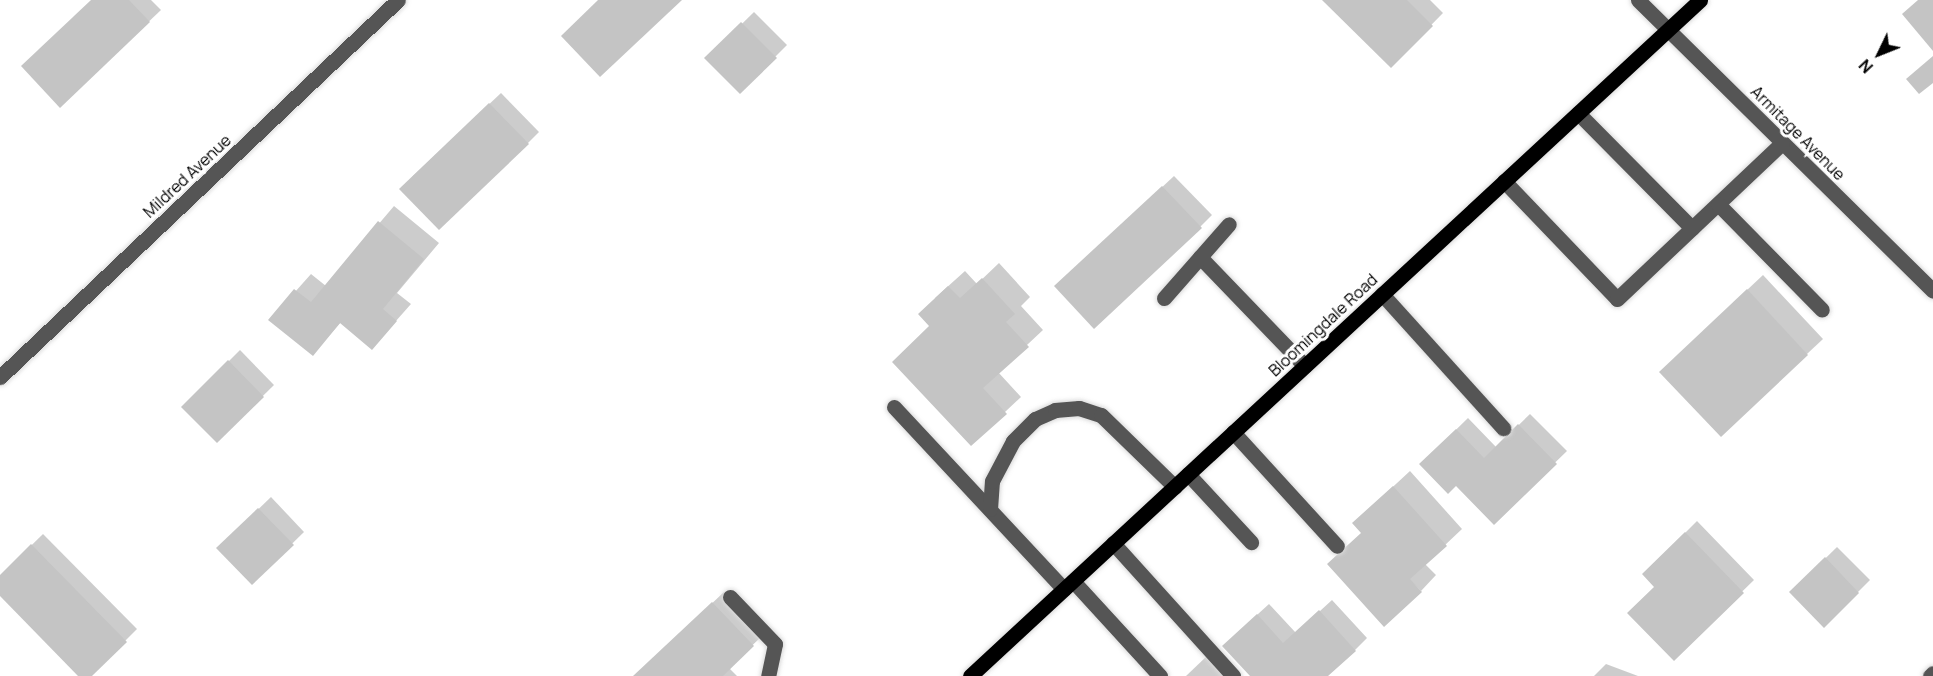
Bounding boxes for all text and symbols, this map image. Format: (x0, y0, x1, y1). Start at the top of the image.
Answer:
north arrow (1849, 24, 1909, 84)
text: N (1854, 55, 1878, 78)
street label: Armitage Avenue (1747, 82, 1849, 184)
street label: Mildred Avenue (139, 131, 235, 221)
street label: Bloomingdale Road (1265, 270, 1381, 380)

